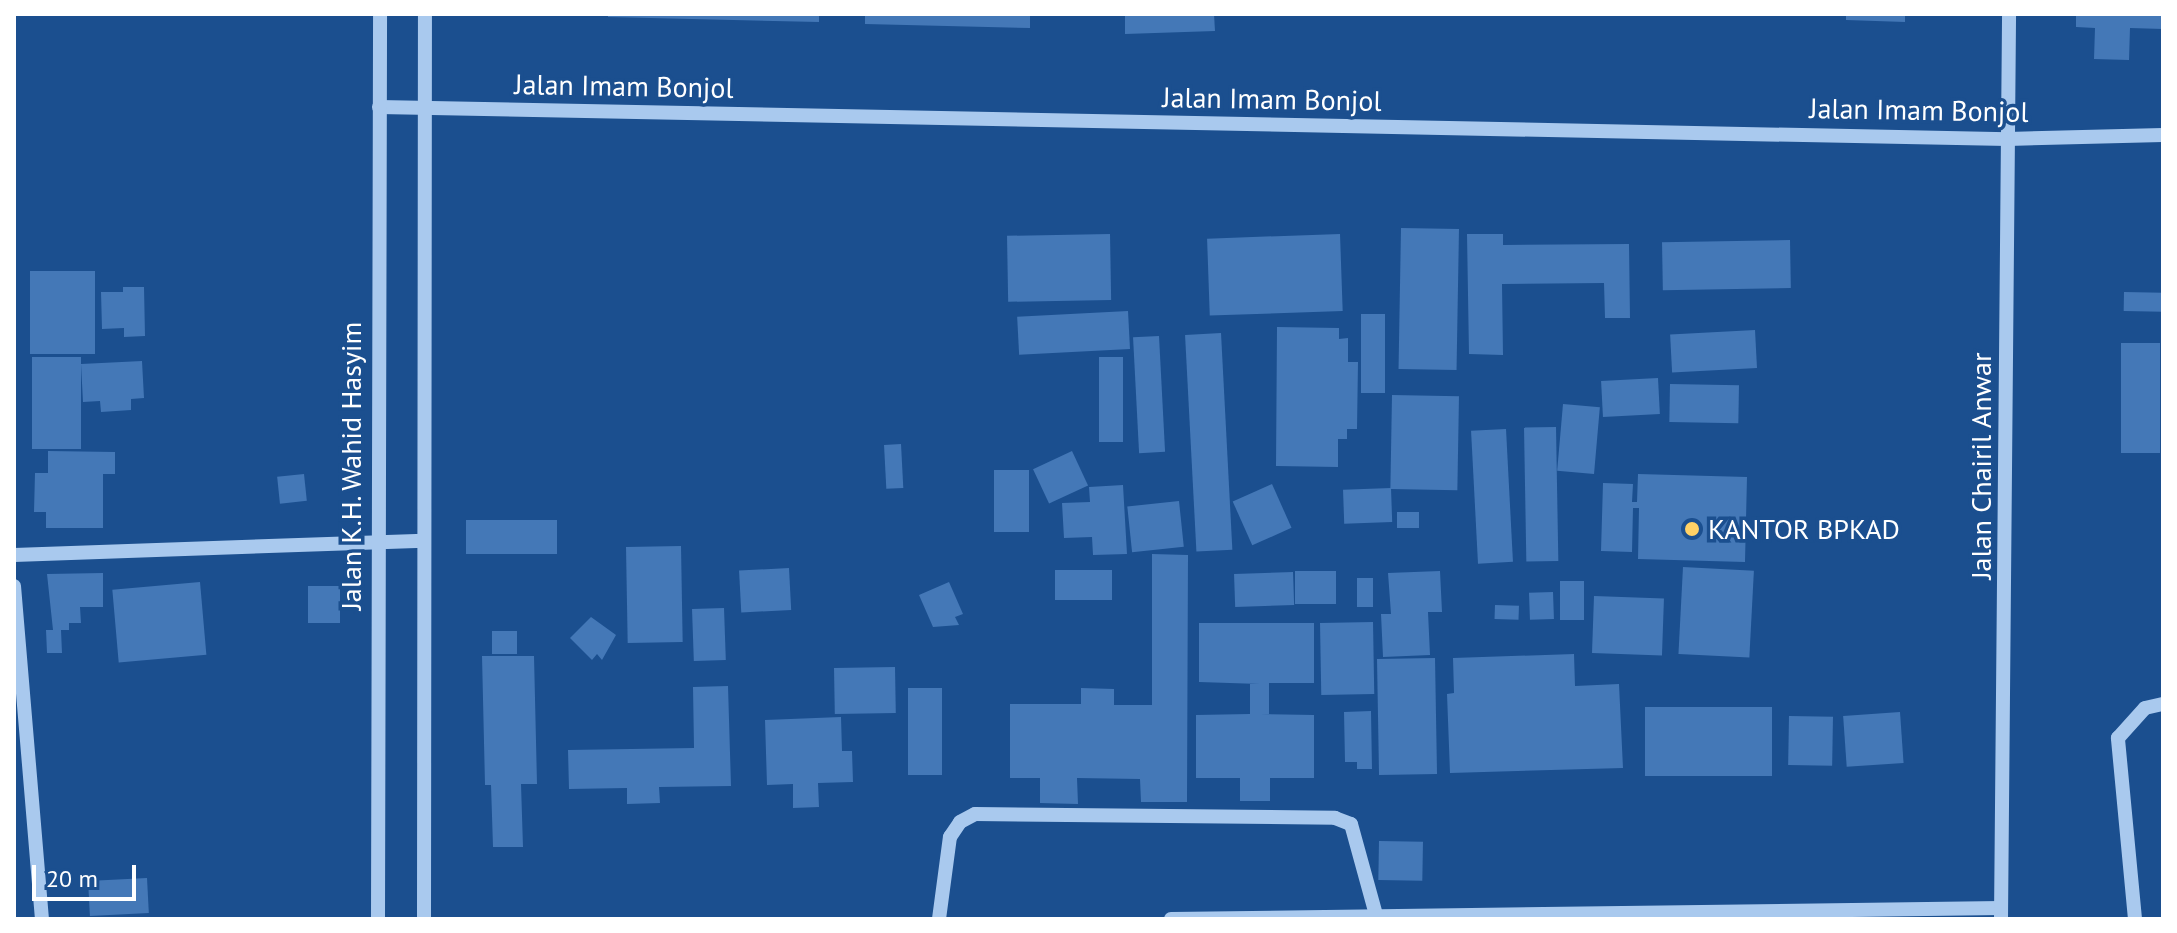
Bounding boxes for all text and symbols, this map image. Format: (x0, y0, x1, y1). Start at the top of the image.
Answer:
street label: Jalan Imam Bonjol (514, 67, 734, 105)
street label: Jalan Imam Bonjol (1162, 80, 1382, 118)
street label: Jalan Imam Bonjol (1809, 91, 2029, 129)
street label: Jalan K.H. Wahid Hasyim (334, 320, 368, 612)
street label: Jalan Chairil Anwar (1964, 352, 1998, 580)
place label: KANTOR BPKAD (1708, 512, 1900, 546)
marker: KANTOR BPKAD (1683, 520, 1701, 538)
scale bar (36, 849, 140, 899)
text: 20 m (46, 863, 98, 894)

